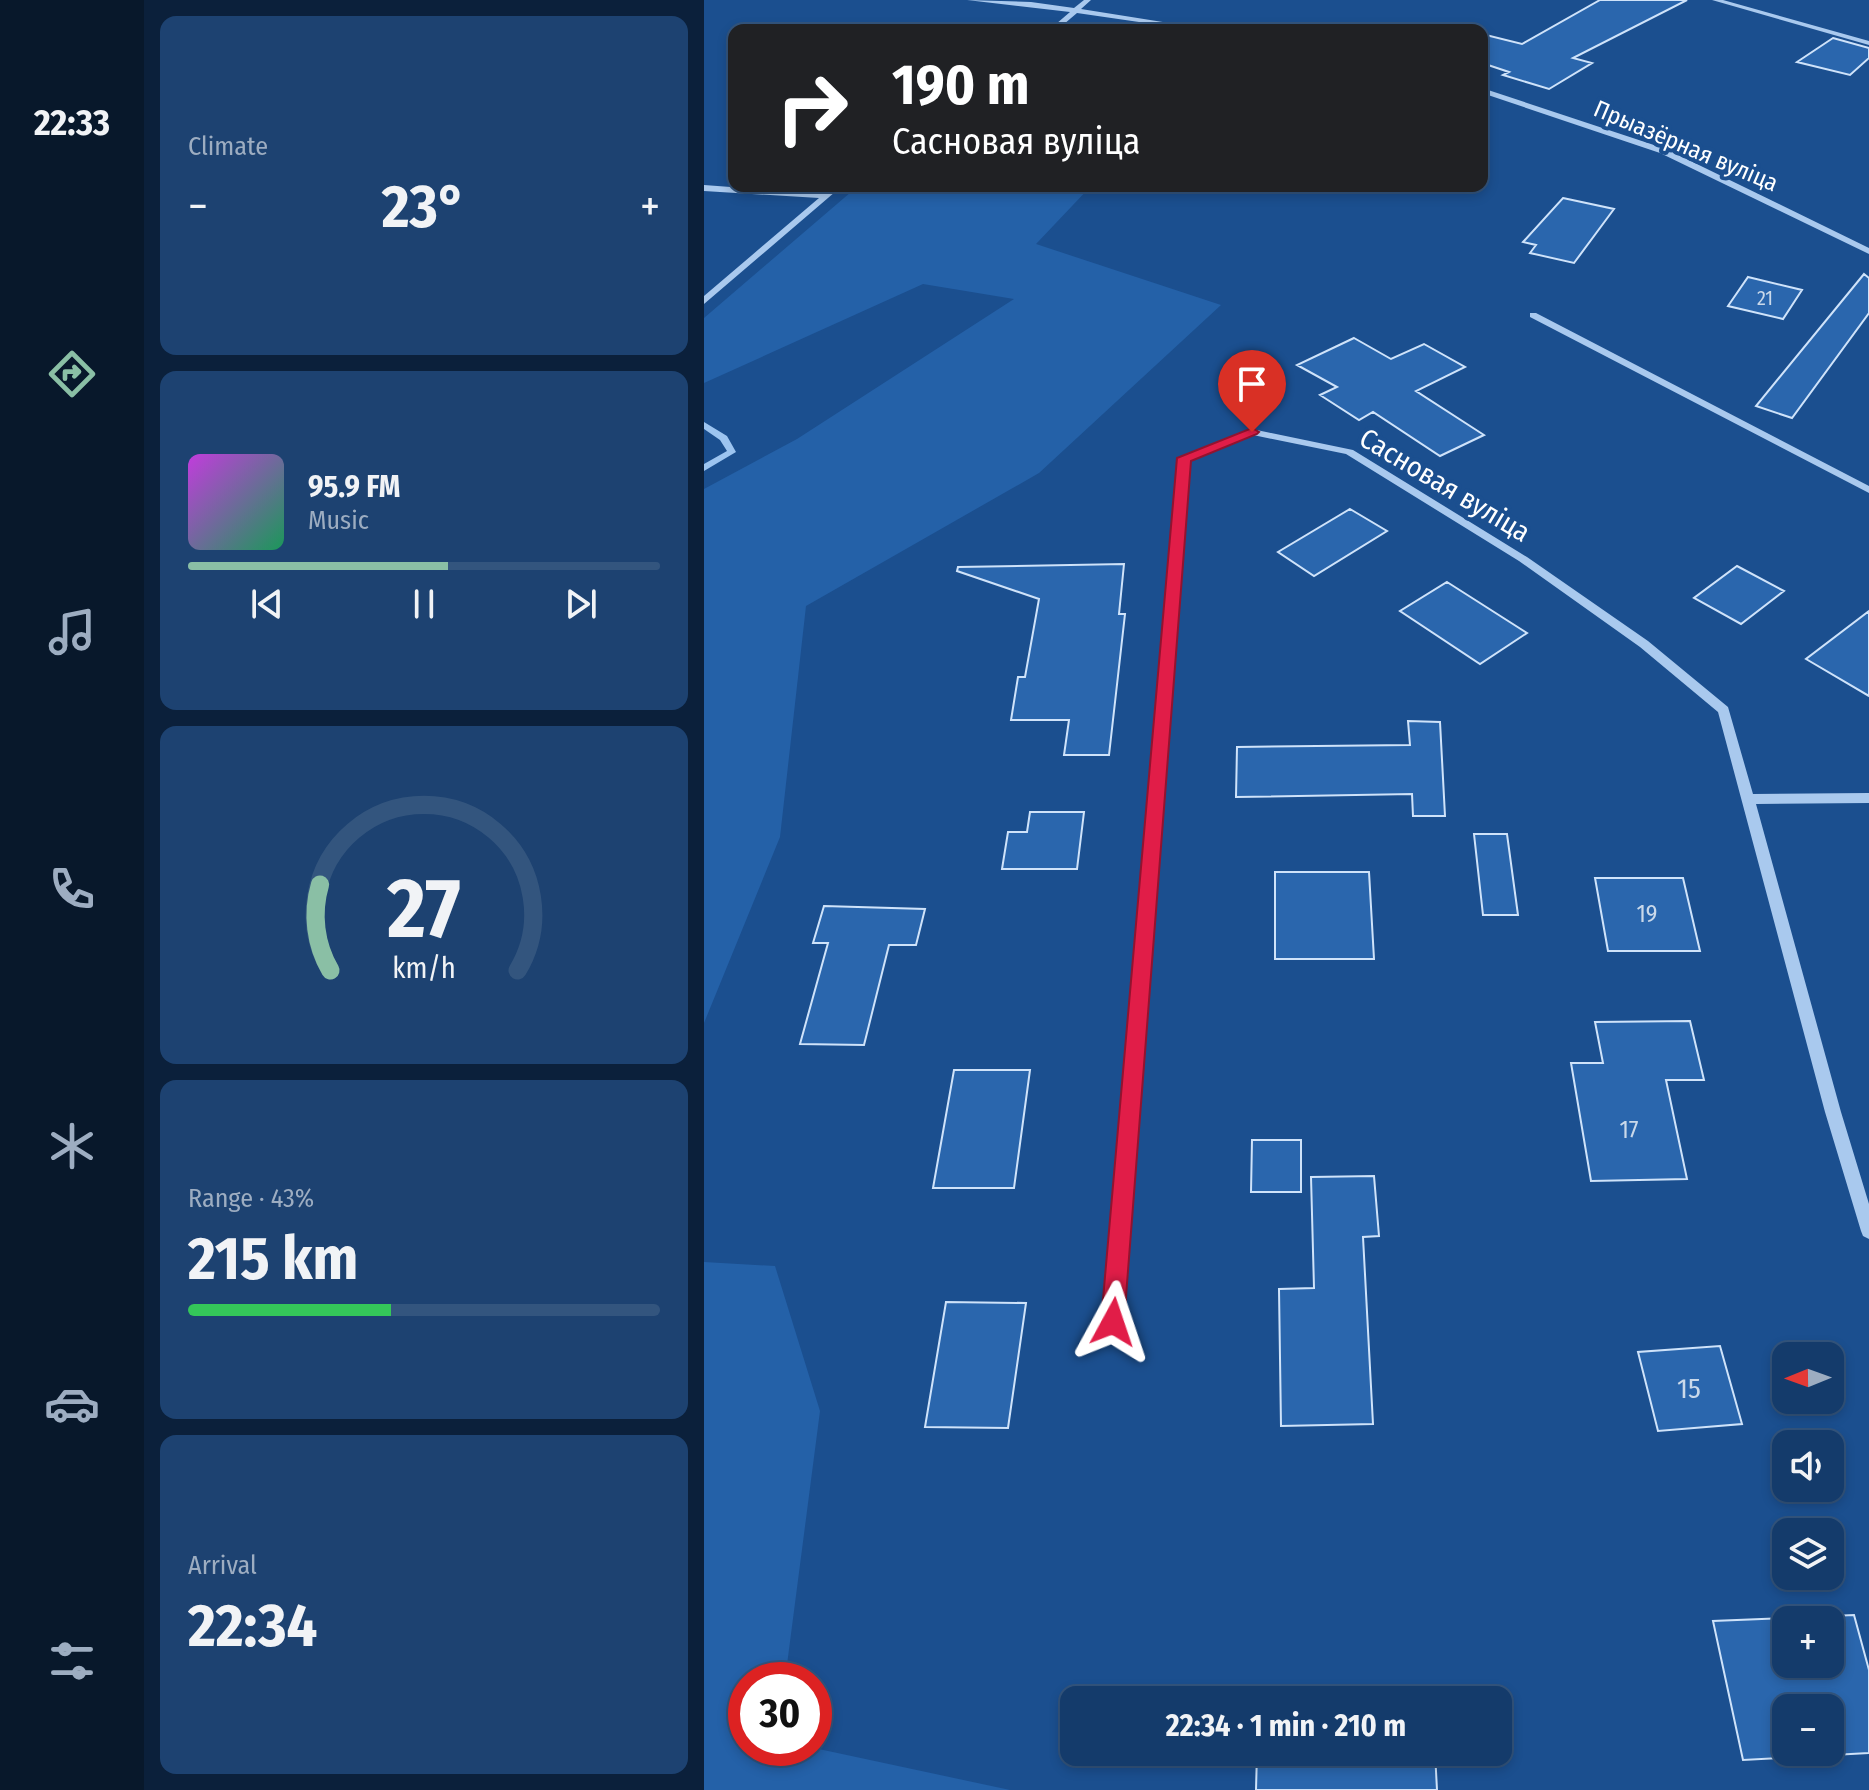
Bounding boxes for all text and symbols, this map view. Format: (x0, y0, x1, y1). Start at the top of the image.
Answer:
text: 190 m (892, 52, 1030, 119)
icon: right (760, 56, 864, 160)
street label: Прыазёрная вуліца (1590, 95, 1782, 197)
text: 22:33 (34, 101, 110, 145)
text: Сасновая вуліца (892, 120, 1140, 164)
text: Climate (188, 131, 268, 162)
text: 23° (382, 171, 466, 243)
text: − (188, 180, 208, 233)
text: + (640, 180, 660, 233)
house number: 21 (1757, 286, 1773, 310)
icon: directions (44, 346, 100, 402)
pin (1218, 350, 1286, 432)
icon: arrive (1230, 362, 1274, 406)
street label: Сасновая вуліца (1354, 421, 1536, 549)
text: 95.9 FM (308, 469, 400, 505)
text: Music (308, 505, 369, 536)
icon: previous (245, 582, 289, 626)
icon: pause (402, 582, 446, 626)
icon: next (559, 582, 603, 626)
icon: music (44, 604, 100, 660)
text: 27 (386, 859, 461, 959)
icon: phone (44, 861, 100, 917)
house number: 19 (1636, 900, 1658, 928)
text: km/h (392, 951, 456, 986)
house number: 17 (1619, 1116, 1639, 1144)
icon: climate (44, 1118, 100, 1174)
text: Range · 43% (188, 1183, 314, 1214)
text: 215 km (188, 1223, 358, 1295)
position arrow (1071, 1280, 1155, 1364)
north arrow (1772, 1342, 1844, 1414)
map controls (1772, 1342, 1844, 1766)
house number: 15 (1677, 1372, 1701, 1405)
icon: car (44, 1376, 100, 1432)
button: sound (1772, 1430, 1844, 1502)
button: layers (1772, 1518, 1844, 1590)
text: Arrival (188, 1550, 257, 1581)
text: 22:34 (188, 1590, 317, 1662)
button: + (1772, 1606, 1844, 1678)
icon: filters (44, 1633, 100, 1689)
speed limit sign: 30 (728, 1662, 832, 1766)
button: − (1772, 1694, 1844, 1766)
text: 22:34 · 1 min · 210 m (1166, 1708, 1406, 1744)

